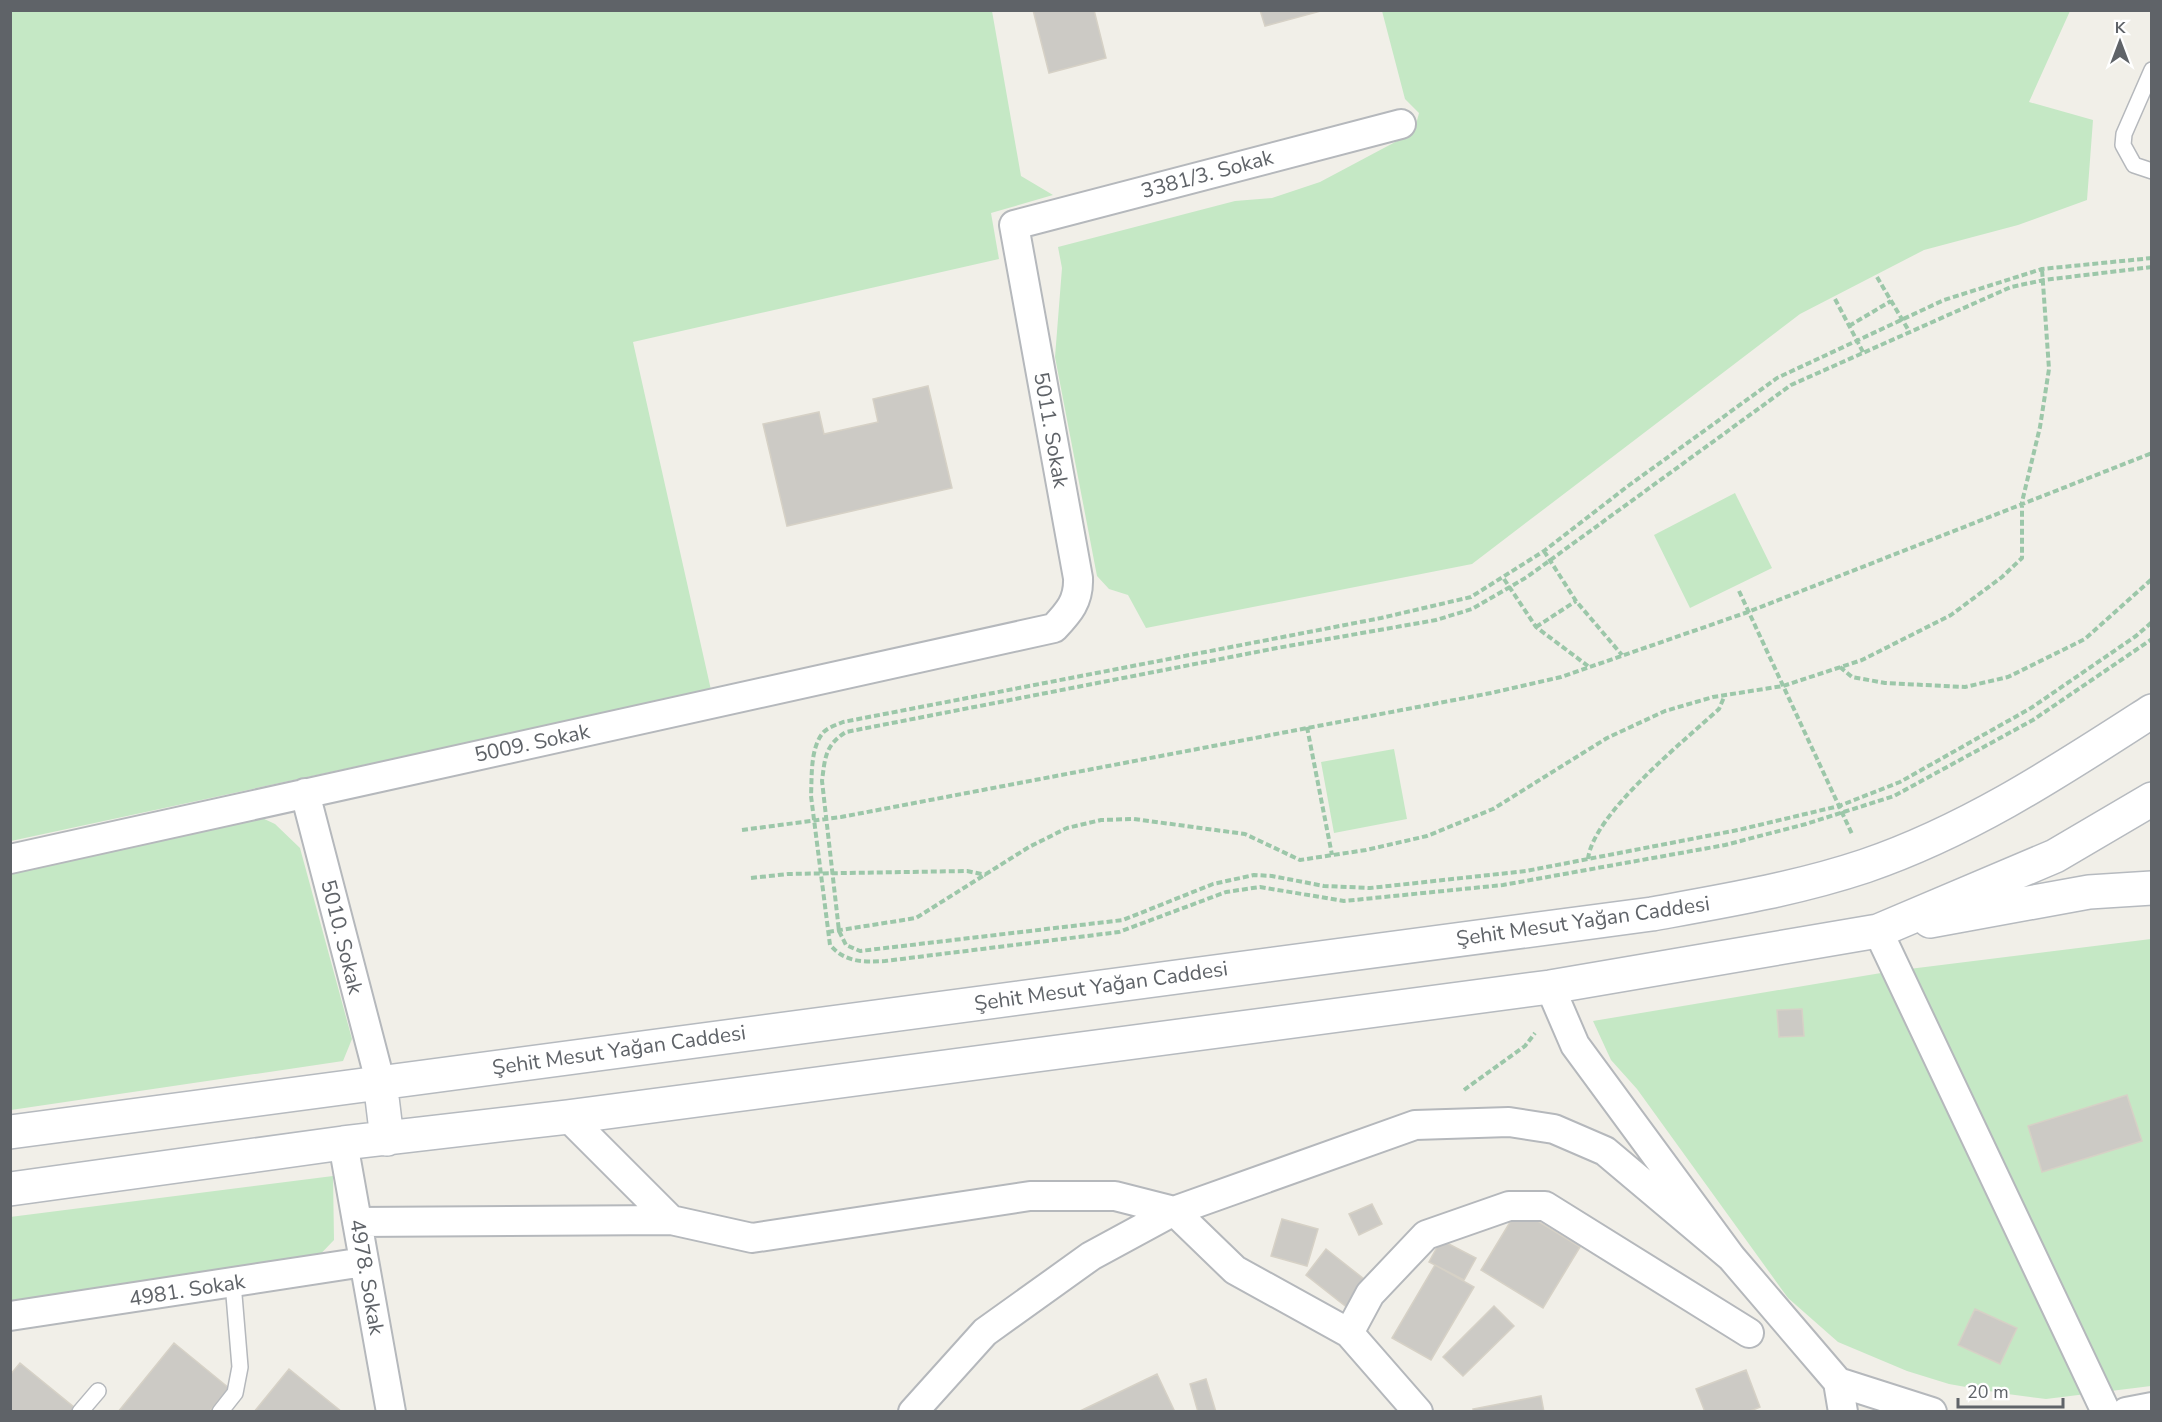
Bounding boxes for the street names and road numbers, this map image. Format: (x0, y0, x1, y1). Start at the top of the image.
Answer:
street label: 3381/3. Sokak (1138, 143, 1277, 205)
street label: 5011. Sokak (1027, 370, 1075, 491)
street label: 5009. Sokak (472, 717, 593, 769)
street label: 5010. Sokak (314, 877, 370, 998)
street label: Şehit Mesut Yağan Caddesi (1454, 889, 1712, 953)
street label: Şehit Mesut Yağan Caddesi (972, 954, 1230, 1018)
street label: Şehit Mesut Yağan Caddesi (490, 1018, 748, 1082)
street label: 4978. Sokak (343, 1217, 391, 1338)
street label: 4981. Sokak (127, 1267, 248, 1313)

